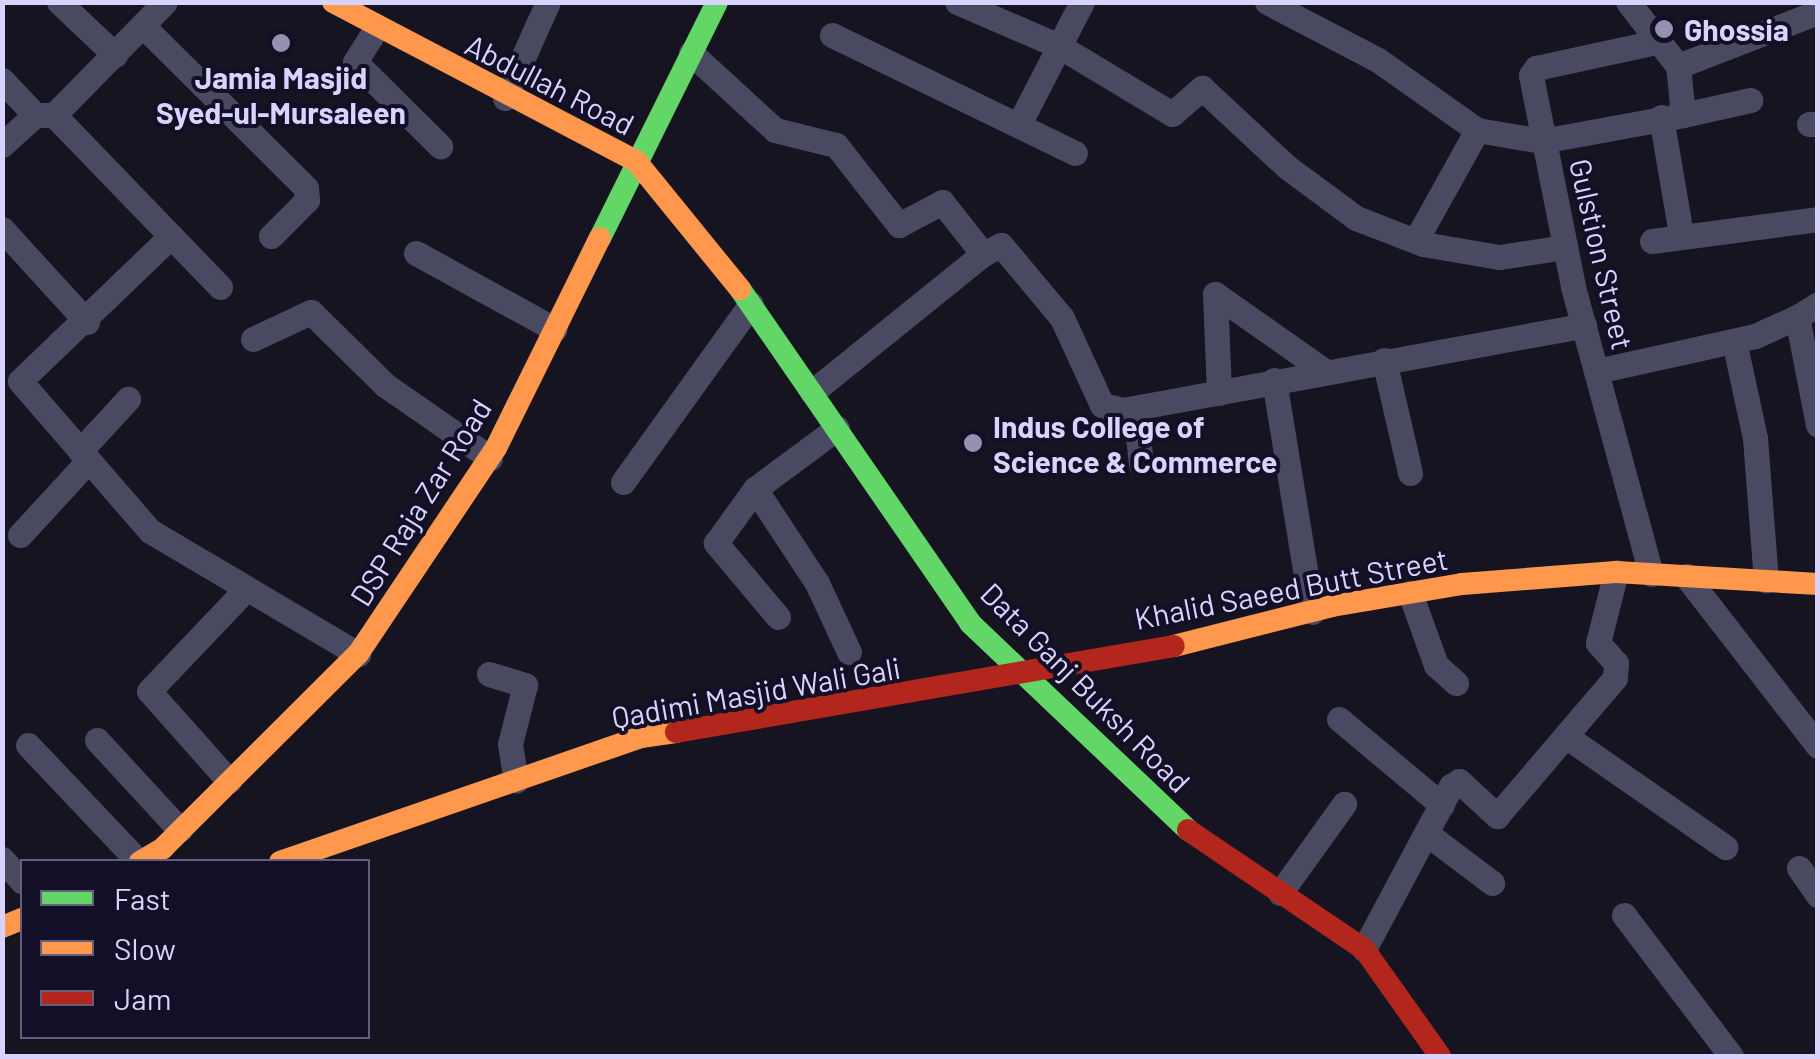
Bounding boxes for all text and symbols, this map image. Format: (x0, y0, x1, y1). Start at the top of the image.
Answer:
place label: Ghossia (1684, 11, 1789, 47)
marker: Ghossia (1653, 18, 1675, 40)
street label: Abdullah Road (460, 26, 640, 142)
marker: Jamia Masjid Syed-ul-Mursaleen (270, 32, 292, 54)
place label: Jamia Masjid Syed-ul-Mursaleen (156, 59, 406, 130)
street label: Gulstion Street (1563, 155, 1641, 353)
street label: DSP Raja Zar Road (342, 392, 498, 612)
place label: Indus College of Science & Commerce (993, 408, 1277, 478)
marker: Indus College of Science & Commerce (962, 432, 984, 454)
street label: Khalid Saeed Butt Street (1131, 540, 1451, 636)
street label: Data Ganj Buksh Road (974, 575, 1198, 799)
street label: Qadimi Masjid Wali Gali (609, 649, 903, 735)
legend (20, 859, 370, 1039)
text: Fast (114, 880, 171, 916)
text: Slow (114, 930, 176, 966)
text: Jam (114, 980, 171, 1016)

